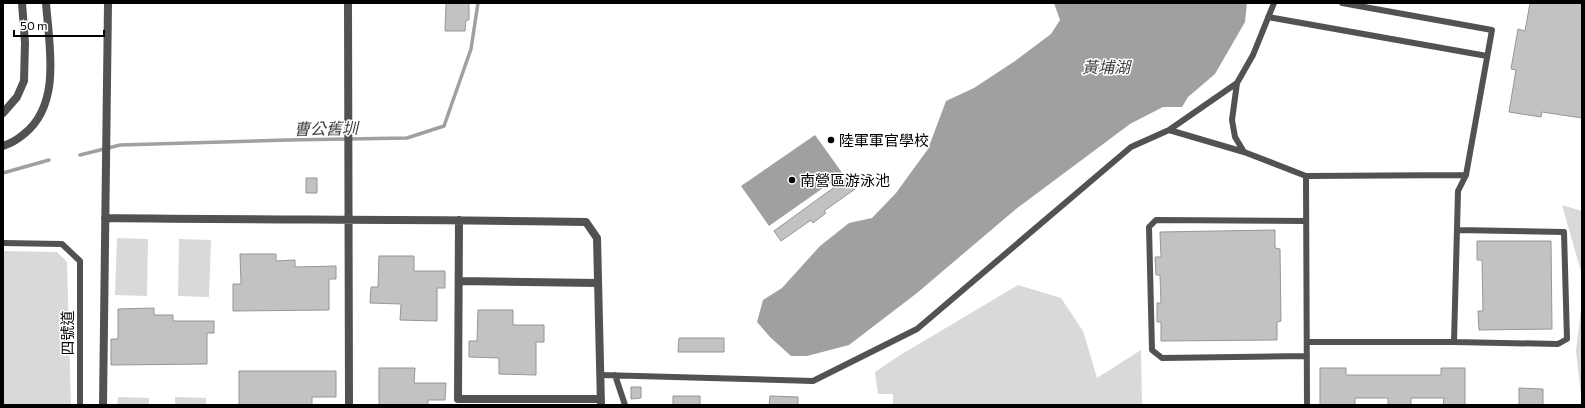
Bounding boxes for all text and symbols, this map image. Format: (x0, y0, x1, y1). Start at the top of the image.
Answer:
scale bar (14, 12, 104, 38)
text: 50 m (20, 18, 48, 32)
water label: 黃埔湖 (1082, 57, 1133, 76)
water label: 曹公舊圳 (294, 118, 360, 138)
place label: 陸軍軍官學校 (839, 131, 929, 149)
marker: 陸軍軍官學校 (826, 135, 836, 145)
place label: 南營區游泳池 (800, 171, 890, 189)
marker: 南營區游泳池 (787, 175, 797, 185)
street label: 四號道 (58, 310, 76, 356)

